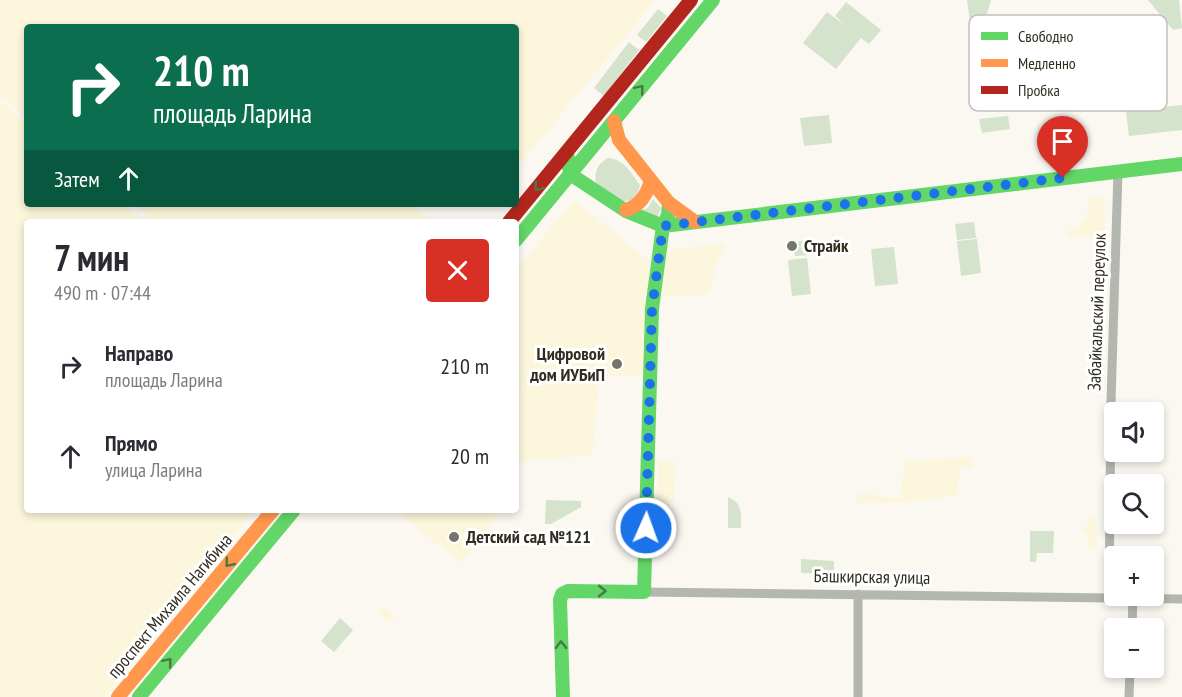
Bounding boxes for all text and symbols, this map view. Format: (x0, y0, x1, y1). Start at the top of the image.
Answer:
legend (969, 15, 1167, 111)
text: Свободно (1018, 26, 1073, 46)
text: 210 m (153, 43, 250, 98)
icon: right (54, 48, 132, 126)
text: Медленно (1018, 53, 1076, 73)
text: Пробка (1018, 80, 1060, 100)
one-way arrow (632, 85, 643, 96)
text: площадь Ларина (153, 96, 312, 130)
pin (1037, 116, 1088, 178)
icon: arrive (1046, 125, 1079, 158)
icon: ahead (112, 162, 145, 195)
text: Затем (54, 165, 100, 193)
one-way arrow (534, 180, 545, 191)
street label: Забайкальский переулок (1082, 233, 1111, 391)
text: 7 мин (54, 234, 129, 281)
place label: Страйк (804, 234, 849, 257)
button: close (426, 239, 489, 302)
marker: Страйк (785, 239, 799, 253)
text: 490 m · 07:44 (54, 280, 151, 306)
text: Направо (105, 339, 173, 367)
place label: Цифровой дом ИУБиП (529, 342, 605, 386)
icon: right (54, 350, 87, 383)
text: 210 m (440, 352, 489, 380)
marker: Цифровой дом ИУБиП (610, 357, 624, 371)
text: площадь Ларина (105, 367, 223, 393)
map controls (1104, 402, 1164, 678)
button: sound (1104, 402, 1164, 462)
text: Прямо (105, 429, 158, 457)
icon: ahead (54, 440, 87, 473)
text: 20 m (450, 442, 489, 470)
text: улица Ларина (105, 457, 202, 483)
button: search (1104, 474, 1164, 534)
position arrow (614, 496, 678, 560)
place label: Детский сад №121 (466, 525, 591, 548)
street label: проспект Михаила Нагибина (102, 529, 237, 683)
marker: Детский сад №121 (447, 530, 461, 544)
button: + (1104, 546, 1164, 606)
one-way arrow (226, 556, 237, 567)
street label: Башкирская улица (813, 564, 931, 589)
one-way arrow (598, 585, 607, 597)
button: − (1104, 618, 1164, 678)
one-way arrow (555, 641, 568, 650)
one-way arrow (160, 658, 171, 669)

